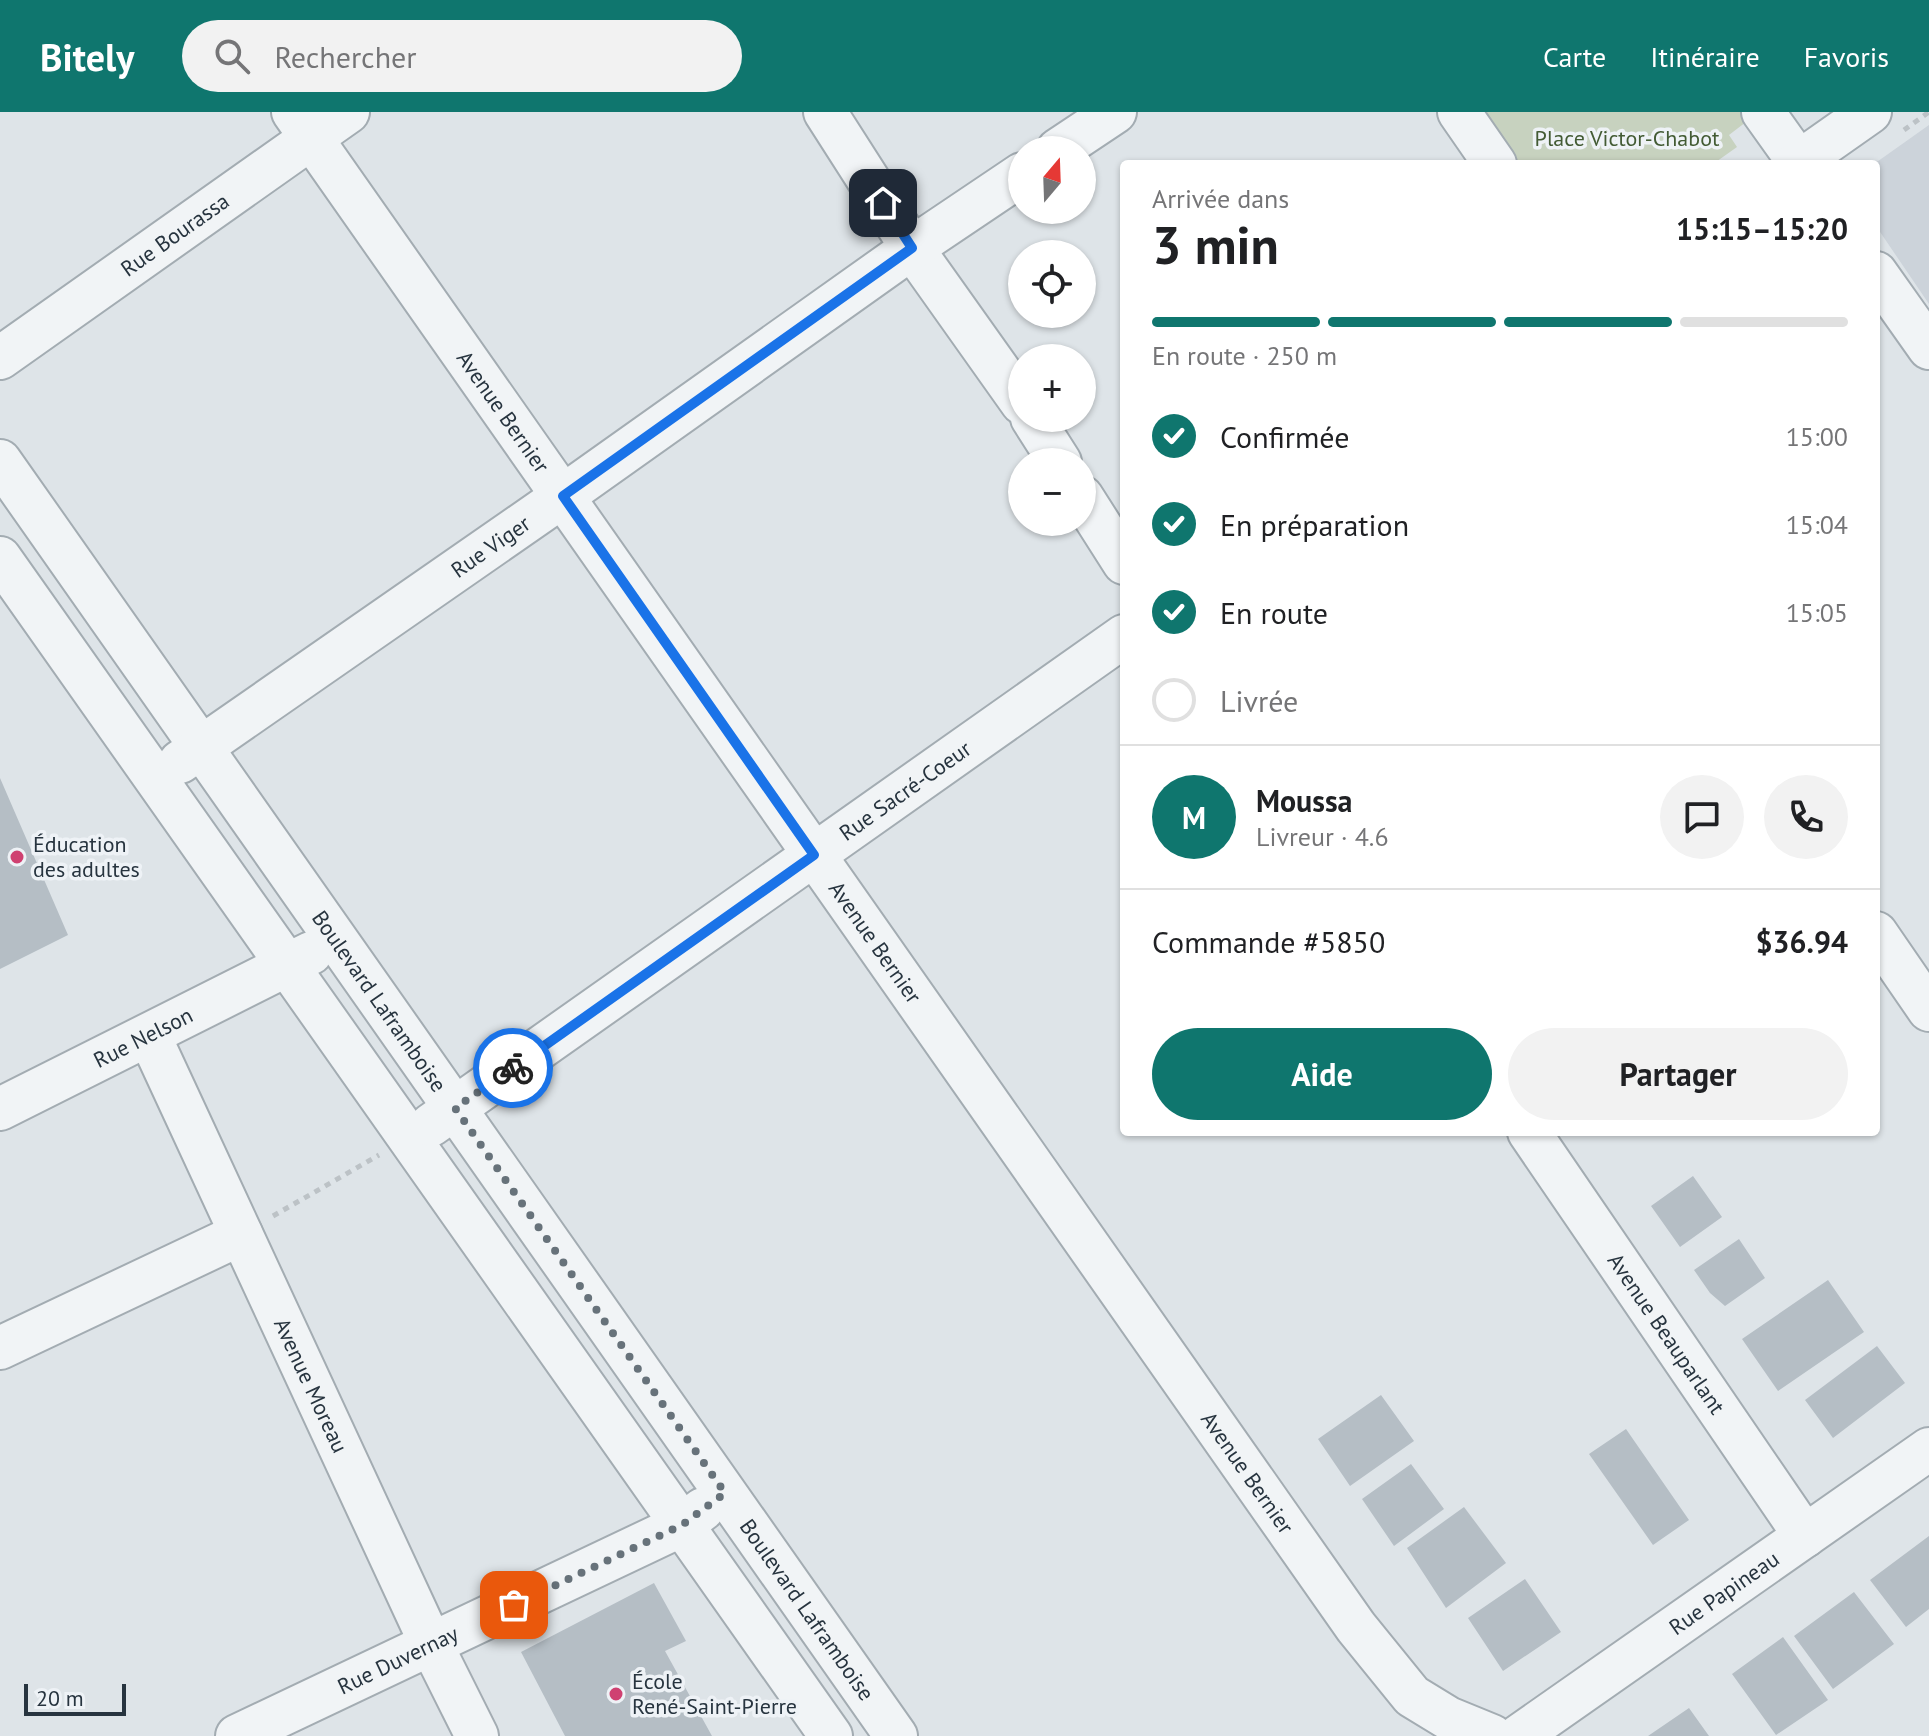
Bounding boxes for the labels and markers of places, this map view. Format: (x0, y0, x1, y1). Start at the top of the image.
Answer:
pin (849, 169, 917, 237)
place label: Éducation des adultes (33, 830, 140, 883)
marker: Éducation des adultes (8, 848, 26, 866)
pin (480, 1571, 548, 1639)
place label: École René-Saint-Pierre (632, 1667, 797, 1720)
marker: École René-Saint-Pierre (607, 1685, 625, 1703)

